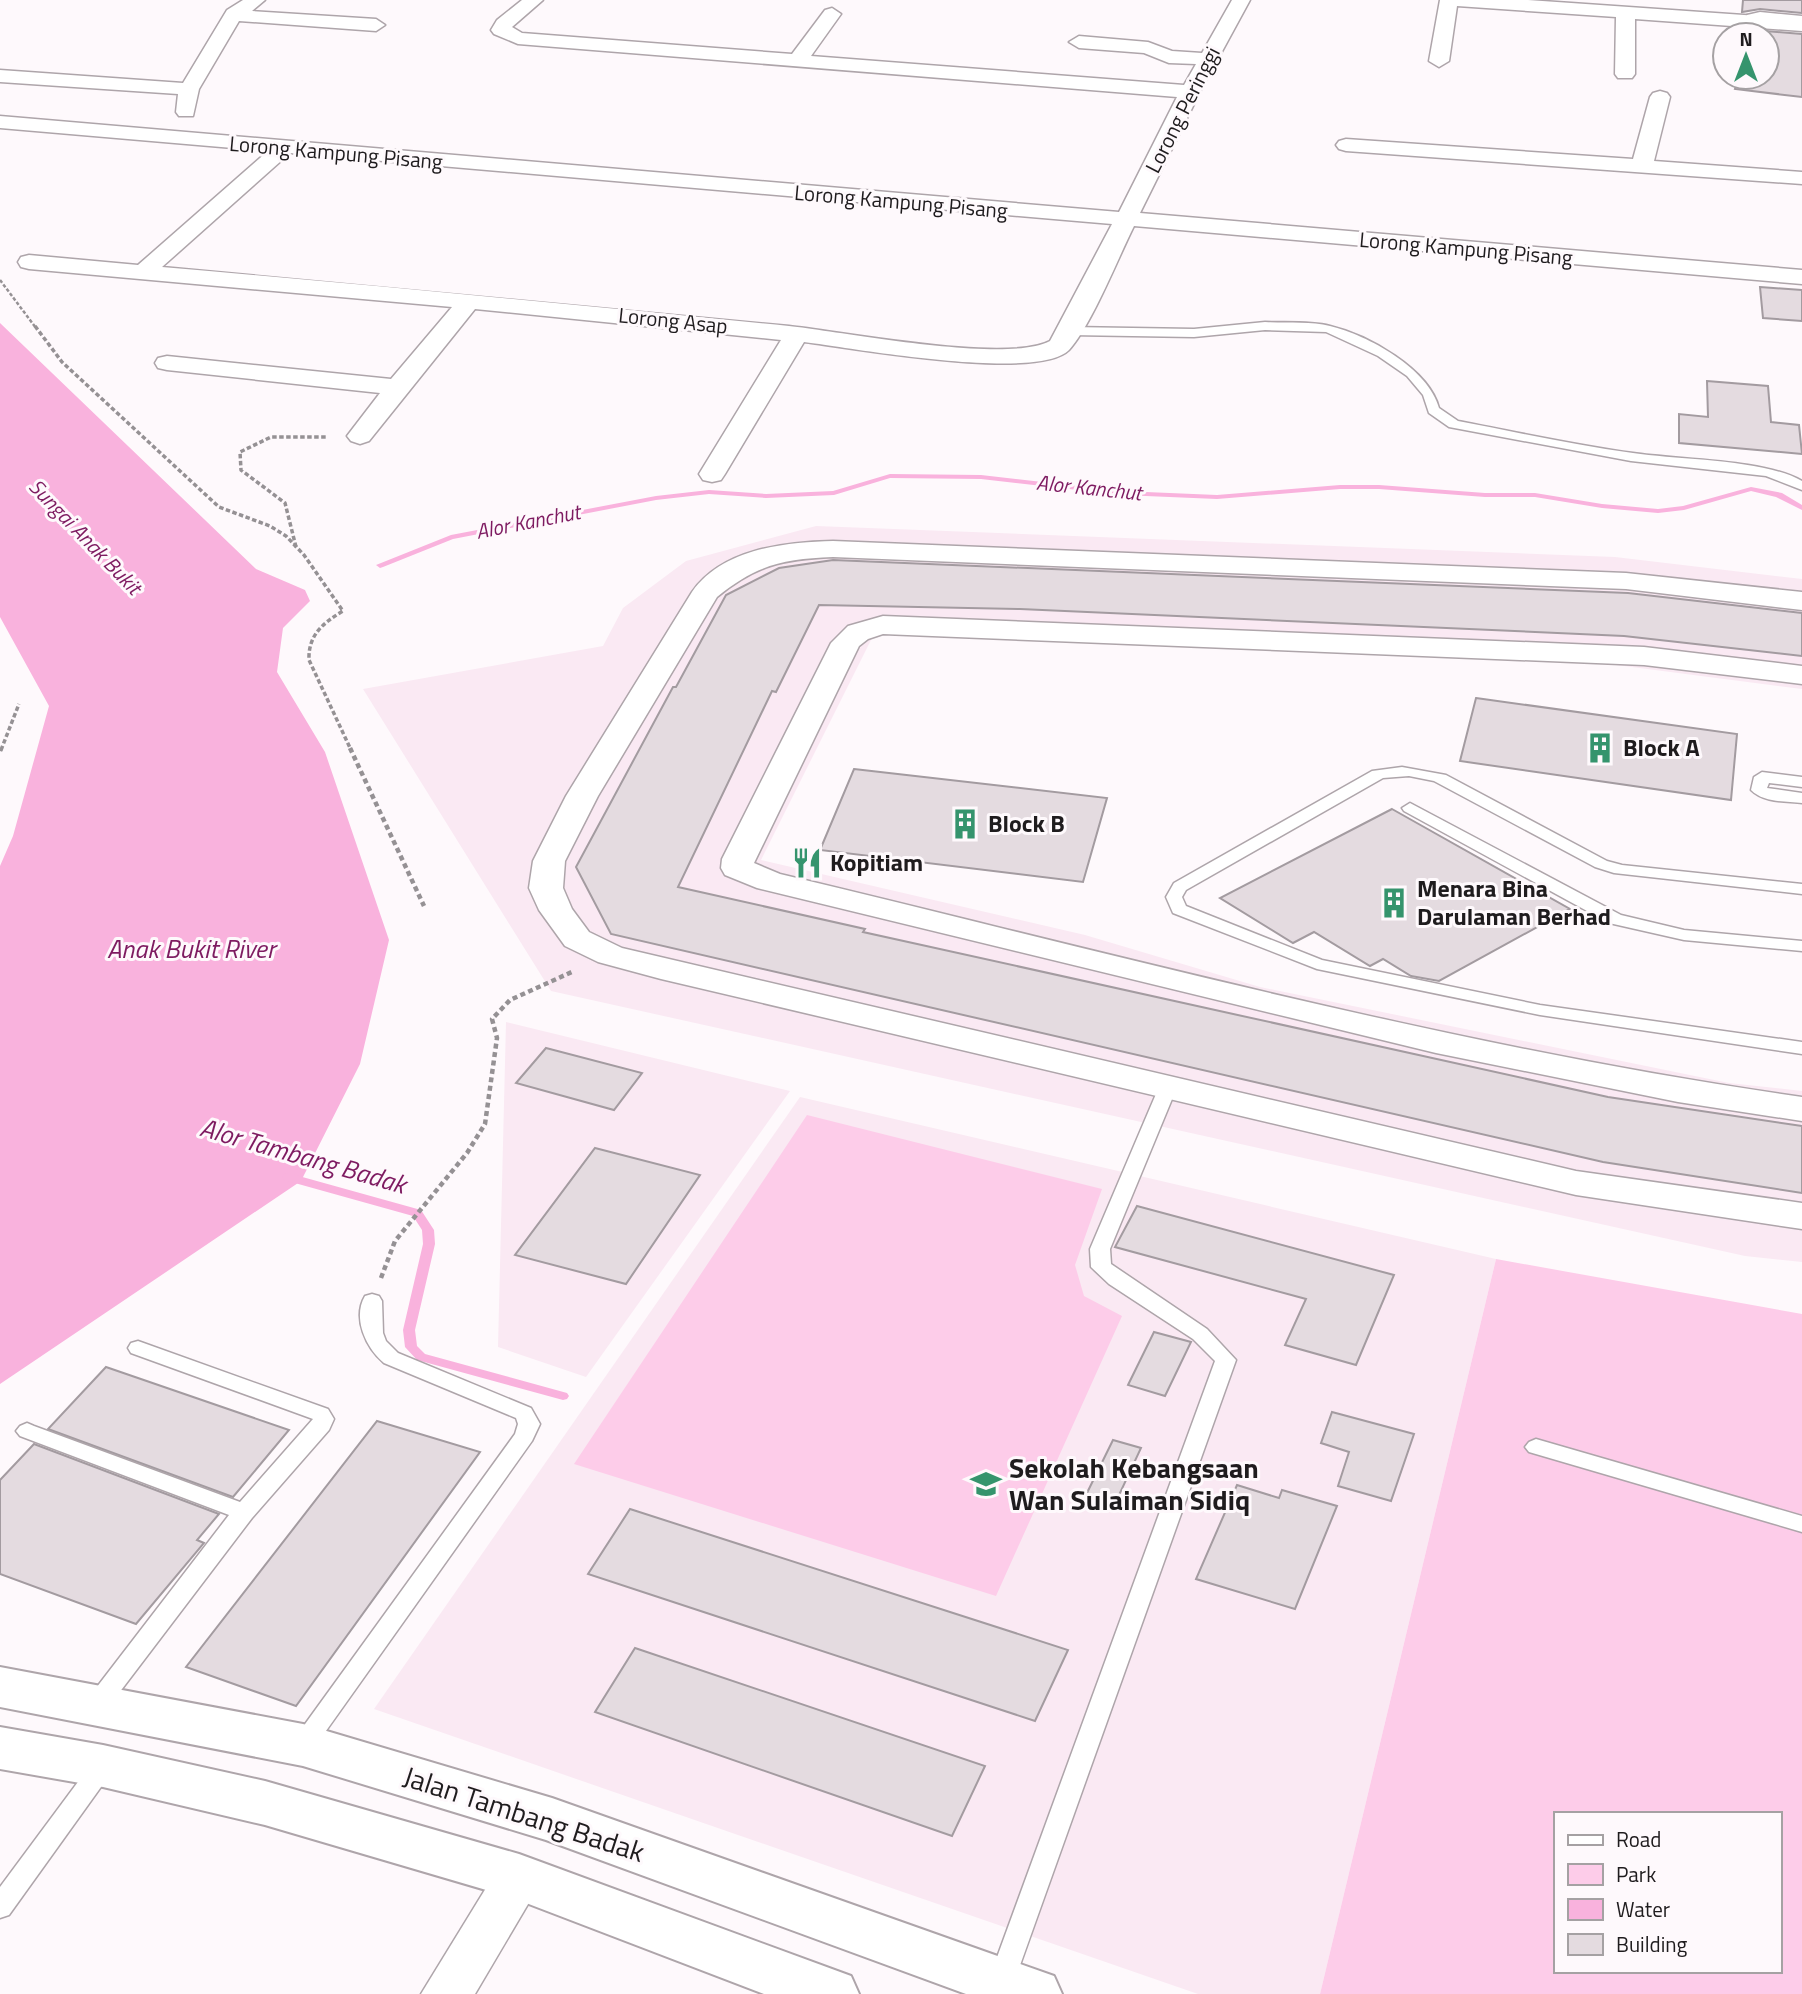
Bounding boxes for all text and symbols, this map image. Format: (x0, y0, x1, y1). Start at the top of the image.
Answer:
north arrow (1711, 21, 1781, 91)
text: N (1739, 24, 1753, 53)
street label: Lorong Peringgi (1136, 41, 1228, 178)
street label: Lorong Kampung Pisang (228, 127, 444, 177)
street label: Lorong Kampung Pisang (793, 176, 1009, 226)
street label: Lorong Kampung Pisang (1358, 223, 1574, 273)
street label: Lorong Asap (617, 298, 729, 342)
water label: Alor Kanchut (1035, 466, 1145, 509)
water label: Sungai Anak Bukit (22, 471, 151, 603)
water label: Alor Kanchut (473, 495, 585, 547)
place label: Block A (1623, 729, 1700, 765)
building icon: Block A (1583, 731, 1617, 765)
place label: Block B (988, 805, 1065, 841)
building icon: Block B (948, 807, 982, 841)
place label: Kopitiam (830, 844, 923, 880)
restaurant icon: Kopitiam (790, 846, 824, 880)
place label: Menara Bina Darulaman Berhad (1417, 870, 1611, 934)
building icon: Menara Bina Darulaman Berhad (1377, 886, 1411, 920)
water label: Anak Bukit River (107, 929, 278, 968)
water label: Alor Tambang Badak (196, 1107, 414, 1204)
place label: Sekolah Kebangsaan Wan Sulaiman Sidiq (1009, 1446, 1259, 1521)
school or university icon: Sekolah Kebangsaan Wan Sulaiman Sidiq (969, 1467, 1003, 1501)
street label: Jalan Tambang Badak (398, 1754, 650, 1873)
legend (1554, 1812, 1781, 1973)
text: Road (1616, 1823, 1661, 1855)
text: Park (1616, 1858, 1656, 1890)
text: Water (1616, 1893, 1670, 1925)
text: Building (1616, 1928, 1688, 1960)

